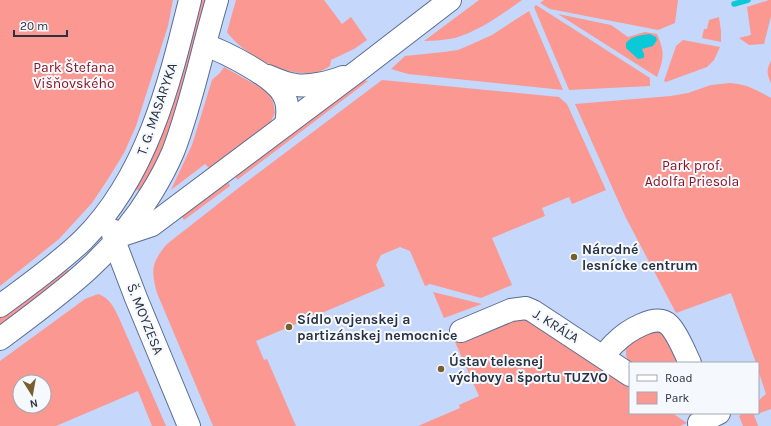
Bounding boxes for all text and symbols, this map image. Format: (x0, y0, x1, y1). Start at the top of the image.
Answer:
scale bar (14, 12, 67, 38)
text: 20 m (20, 19, 48, 33)
park label: Park Štefana Višňovského (33, 59, 115, 92)
street label: T. G. MASARYKA (133, 60, 181, 158)
park label: Park prof. Adolfa Priesola (645, 157, 739, 190)
place label: Národné lesnícke centrum (582, 241, 698, 274)
marker: Národné lesnícke centrum (569, 252, 579, 262)
street label: Š. MOYZESA (123, 281, 167, 357)
street label: J. KRÁĽA (530, 304, 583, 347)
place label: Sídlo vojenskej a partizánskej nemocnice (297, 311, 457, 344)
marker: Sídlo vojenskej a partizánskej nemocnice (284, 322, 294, 332)
place label: Ústav telesnej výchovy a športu TUZVO (449, 352, 608, 386)
legend (629, 362, 759, 414)
marker: Ústav telesnej výchovy a športu TUZVO (436, 364, 446, 374)
text: Road (665, 371, 693, 385)
north arrow (12, 374, 52, 414)
text: Park (665, 391, 690, 405)
text: N (29, 396, 39, 410)

